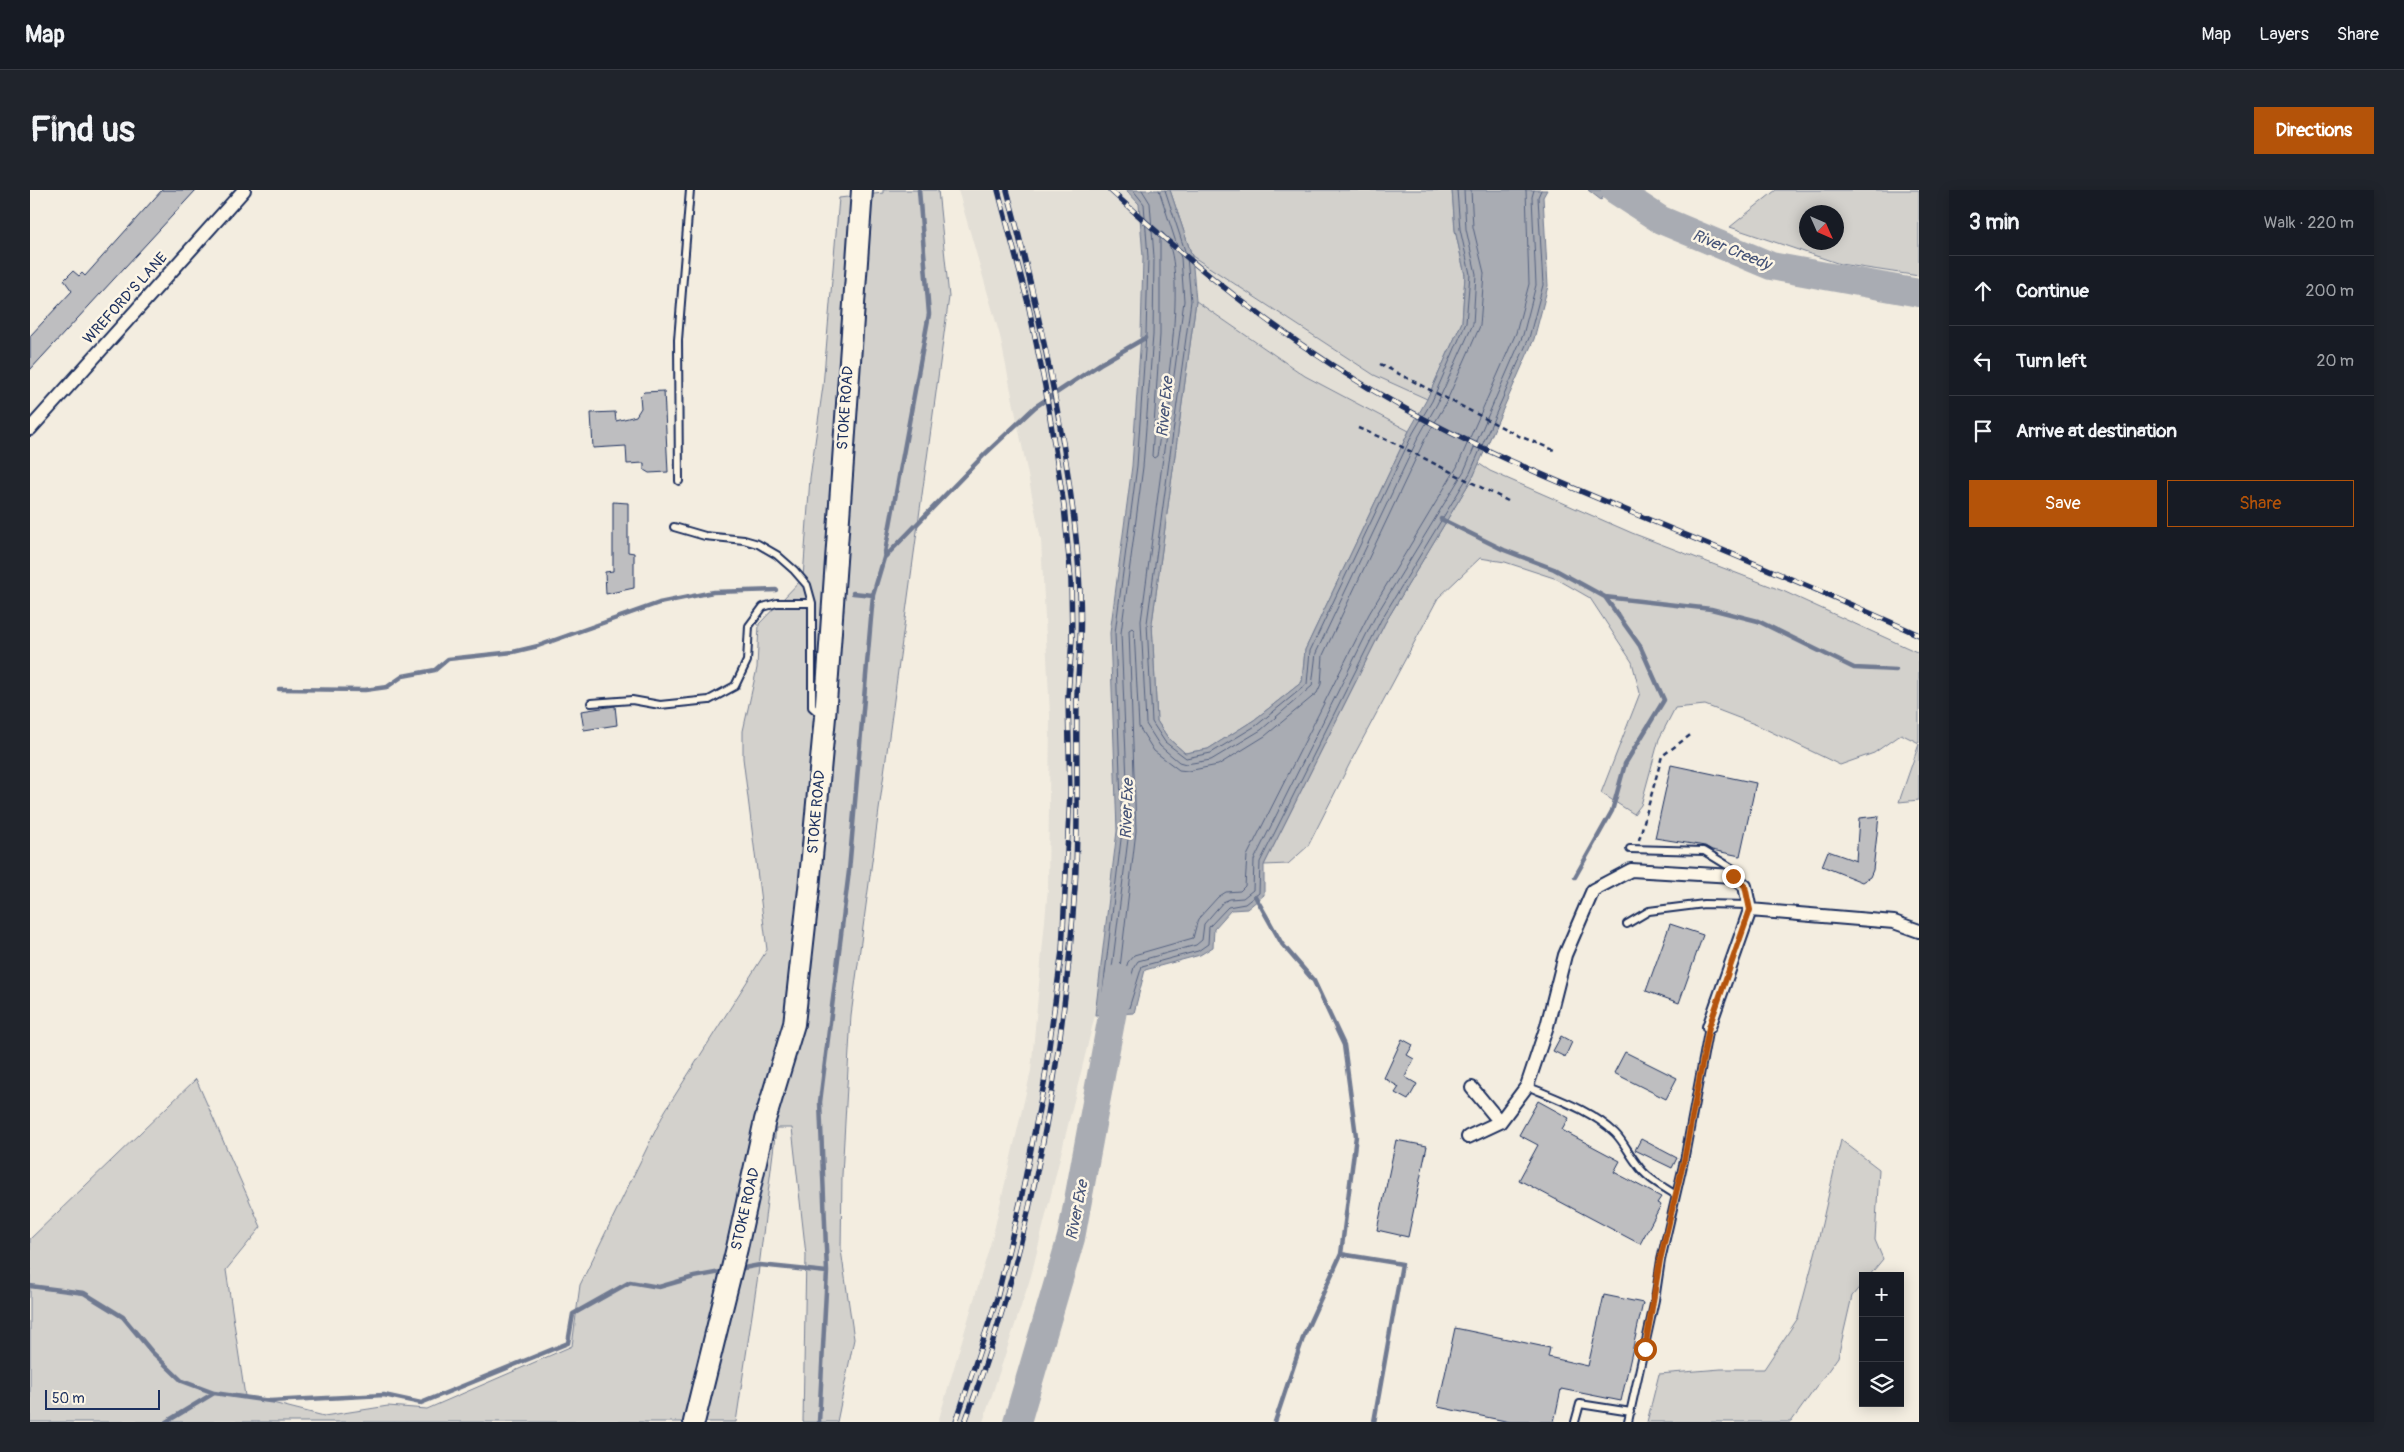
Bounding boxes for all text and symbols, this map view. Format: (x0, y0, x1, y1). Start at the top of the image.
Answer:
text: Map (25, 20, 65, 49)
text: Map (2202, 23, 2231, 46)
text: Layers (2259, 23, 2309, 46)
text: Share (2337, 23, 2379, 46)
button: Directions (2254, 107, 2374, 154)
text: Find us (30, 108, 135, 152)
north arrow (1799, 205, 1844, 250)
text: 3 min (1969, 209, 2019, 236)
text: Walk · 220 m (2264, 213, 2354, 233)
water label: River Creedy (1690, 225, 1776, 275)
street label: WREFORD'S LANE (79, 248, 172, 348)
icon: ahead (1969, 277, 1997, 305)
text: Continue (2016, 279, 2089, 303)
text: 200 m (2306, 281, 2354, 301)
icon: left (1969, 347, 1997, 375)
text: Turn left (2016, 349, 2086, 373)
text: 20 m (2316, 351, 2354, 371)
street label: STOKE ROAD (833, 365, 858, 451)
water label: River Exe (1152, 374, 1178, 438)
icon: arrive (1969, 417, 1997, 445)
text: Arrive at destination (2016, 419, 2177, 443)
button: Save (1969, 480, 2157, 527)
button: Share (2167, 480, 2354, 527)
street label: STOKE ROAD (803, 769, 830, 855)
water label: River Exe (1116, 776, 1138, 840)
route end (1722, 865, 1745, 888)
street label: STOKE ROAD (727, 1166, 764, 1252)
water label: River Exe (1061, 1177, 1093, 1242)
map controls (1859, 1272, 1904, 1407)
button: + (1859, 1272, 1904, 1317)
button: − (1859, 1317, 1904, 1362)
route start (1634, 1338, 1657, 1361)
button: layers (1859, 1362, 1904, 1407)
scale bar (45, 1387, 160, 1410)
text: 50 m (52, 1390, 85, 1407)

